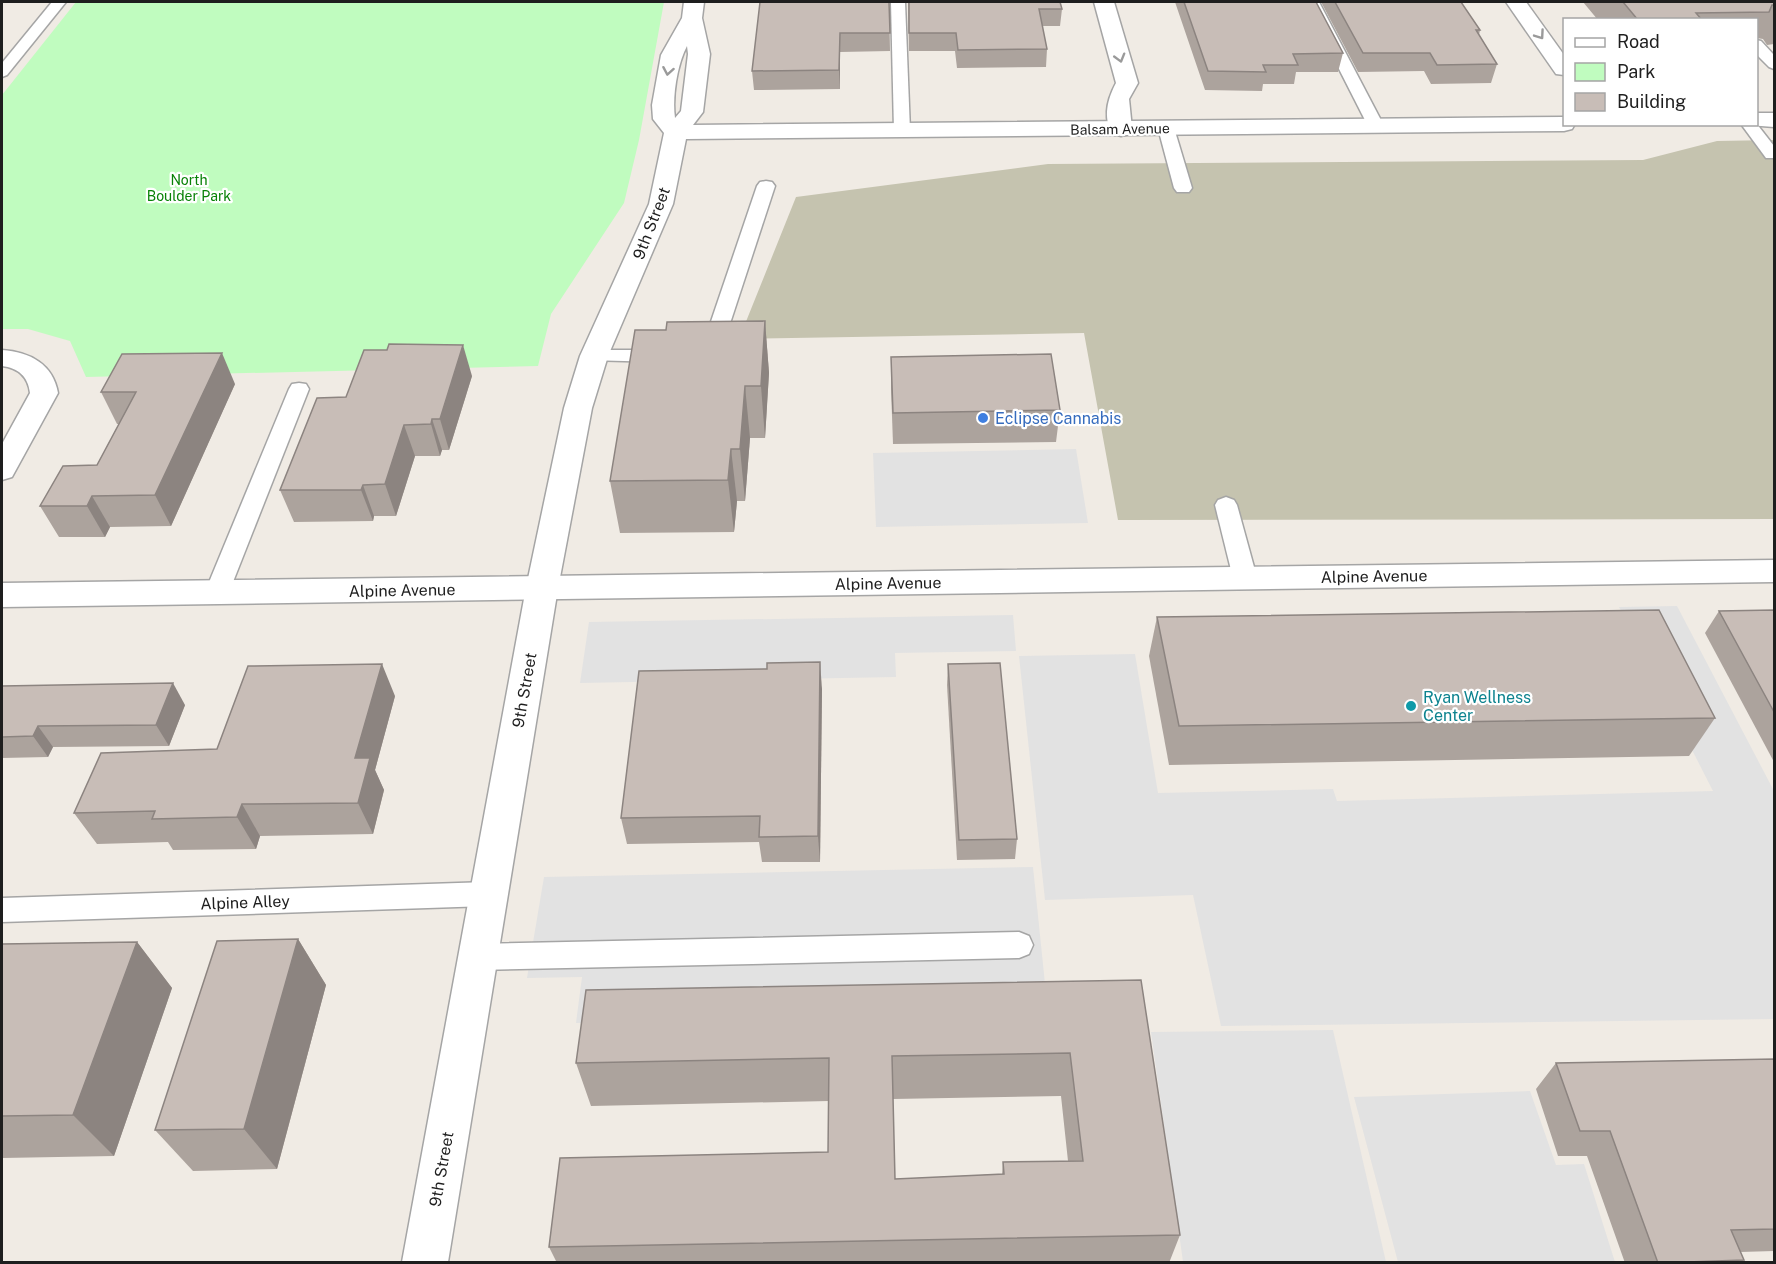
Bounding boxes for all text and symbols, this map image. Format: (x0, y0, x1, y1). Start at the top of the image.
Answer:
legend (1563, 18, 1758, 126)
one-way arrow (1533, 29, 1544, 40)
text: Road (1617, 31, 1660, 52)
one-way arrow (1113, 52, 1125, 63)
text: Park (1617, 61, 1655, 82)
one-way arrow (662, 65, 675, 75)
text: Building (1617, 91, 1686, 112)
street label: Balsam Avenue (1070, 120, 1170, 138)
park label: North Boulder Park (147, 172, 231, 204)
street label: 9th Street (629, 184, 674, 262)
place label: Eclipse Cannabis (995, 409, 1121, 428)
marker: Eclipse Cannabis (976, 411, 990, 425)
street label: Alpine Avenue (1320, 566, 1428, 587)
street label: Alpine Avenue (834, 573, 942, 594)
street label: Alpine Avenue (348, 580, 456, 601)
street label: 9th Street (509, 651, 540, 729)
place label: Ryan Wellness Center (1423, 688, 1531, 725)
marker: Ryan Wellness Center (1404, 699, 1418, 713)
street label: Alpine Alley (200, 891, 291, 914)
street label: 9th Street (426, 1130, 457, 1208)

